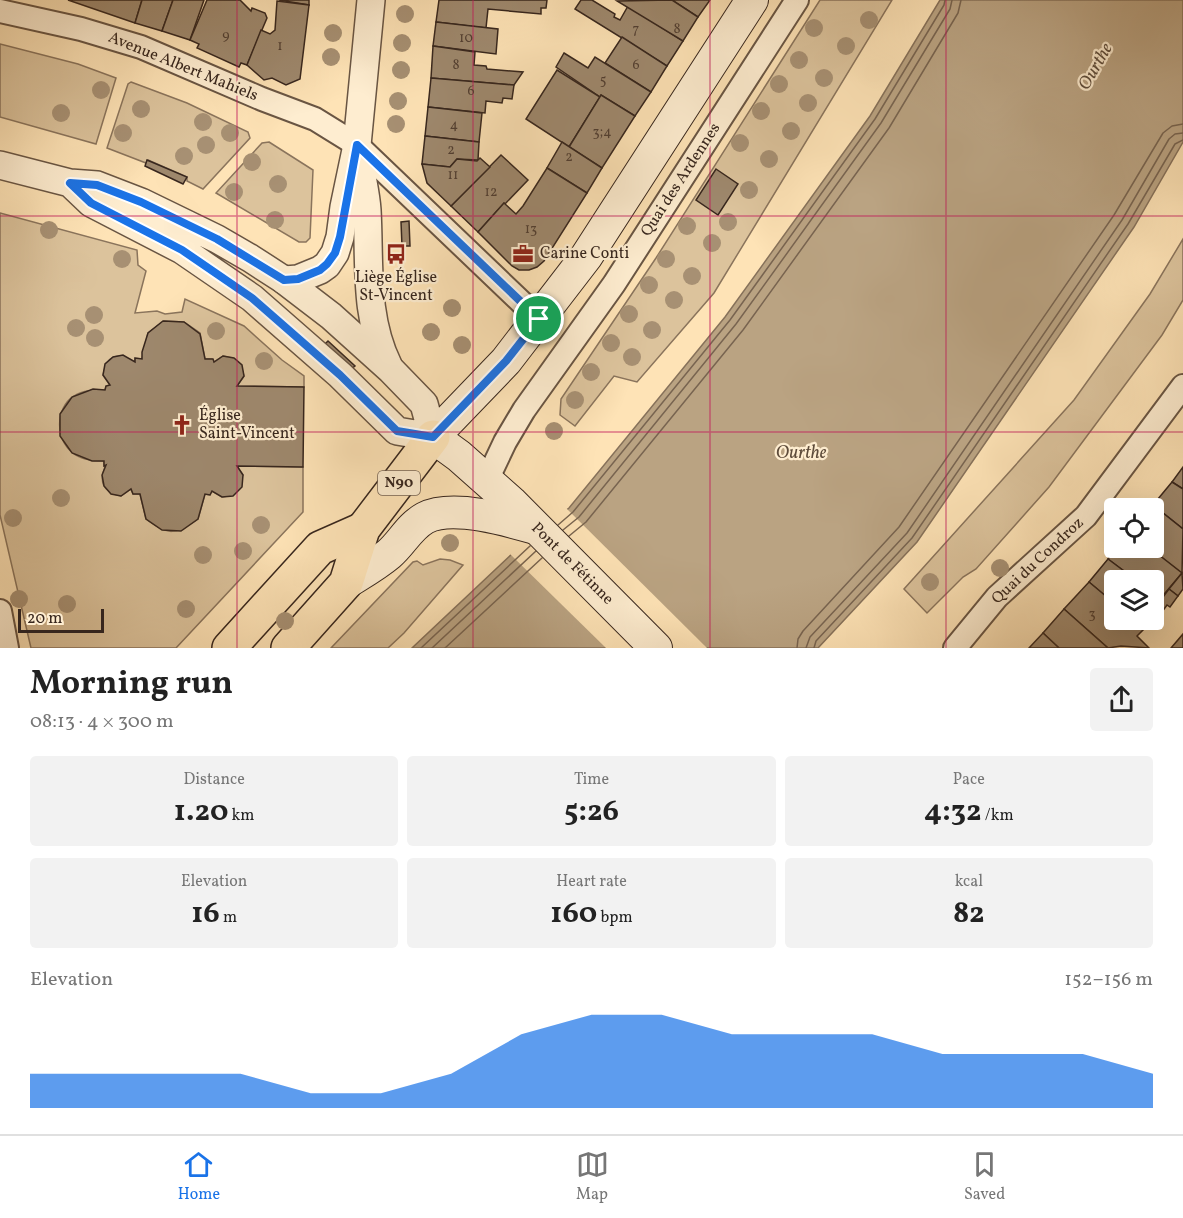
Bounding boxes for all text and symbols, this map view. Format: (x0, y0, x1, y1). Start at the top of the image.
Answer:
house number: 7 (633, 20, 640, 39)
house number: 8 (673, 20, 681, 39)
house number: 9 (222, 26, 230, 45)
street label: Avenue Albert Mahiels (105, 27, 261, 107)
house number: 10 (459, 29, 473, 48)
house number: 1 (277, 37, 283, 56)
water label: Ourthe (1073, 38, 1120, 95)
house number: 8 (452, 56, 460, 75)
house number: 6 (632, 56, 640, 75)
house number: 5 (600, 71, 606, 90)
house number: 6 (467, 82, 475, 101)
house number: 4 (450, 116, 458, 135)
street label: Quai des Ardennes (636, 119, 726, 241)
house number: 3;4 (592, 123, 612, 142)
house number: 2 (447, 141, 455, 160)
house number: 2 (565, 148, 573, 167)
house number: 11 (448, 166, 458, 185)
house number: 12 (485, 183, 497, 202)
house number: 13 (525, 220, 537, 239)
bus stop icon: Liège Église St-Vincent (384, 242, 408, 266)
office icon: Carine Conti (511, 242, 535, 266)
place label: Carine Conti (540, 243, 629, 265)
place label: Liège Église St-Vincent (355, 267, 437, 307)
pin (513, 293, 564, 344)
icon: arrive (522, 302, 555, 335)
place label: Église Saint-Vincent (199, 405, 295, 445)
church icon: Église Saint-Vincent (170, 413, 194, 437)
water label: Ourthe (776, 441, 827, 466)
road number: N90 (378, 471, 420, 495)
map controls (1104, 498, 1164, 630)
button: locate (1104, 498, 1164, 558)
street label: Quai du Condroz (987, 512, 1089, 610)
street label: Pont de Fétinne (526, 518, 618, 610)
button: layers (1104, 570, 1164, 630)
house number: 3 (1088, 605, 1096, 624)
scale bar (18, 606, 104, 634)
text: 20 m (27, 608, 62, 630)
text: Morning run (30, 662, 233, 708)
button: share (1090, 668, 1153, 731)
text: 08:13 · 4 × 300 m (30, 708, 174, 736)
text: Distance (184, 769, 245, 791)
text: Time (574, 769, 609, 791)
text: Pace (953, 769, 985, 791)
text: 1.20 (174, 791, 228, 833)
text: 5:26 (564, 791, 619, 833)
text: 4:32 (924, 791, 982, 833)
text: km (228, 805, 254, 827)
text: /km (982, 805, 1014, 827)
text: Elevation (181, 871, 247, 893)
text: Heart rate (556, 871, 627, 893)
text: kcal (955, 871, 983, 893)
text: 16 (191, 893, 220, 935)
text: 160 (550, 893, 597, 935)
text: 82 (953, 893, 985, 935)
text: m (220, 907, 237, 929)
text: bpm (597, 907, 633, 929)
text: Elevation (30, 966, 113, 994)
text: 152–156 m (1064, 966, 1153, 994)
tab: Home (178, 1148, 220, 1206)
tab: Map (576, 1148, 609, 1206)
tab: Saved (964, 1148, 1005, 1206)

